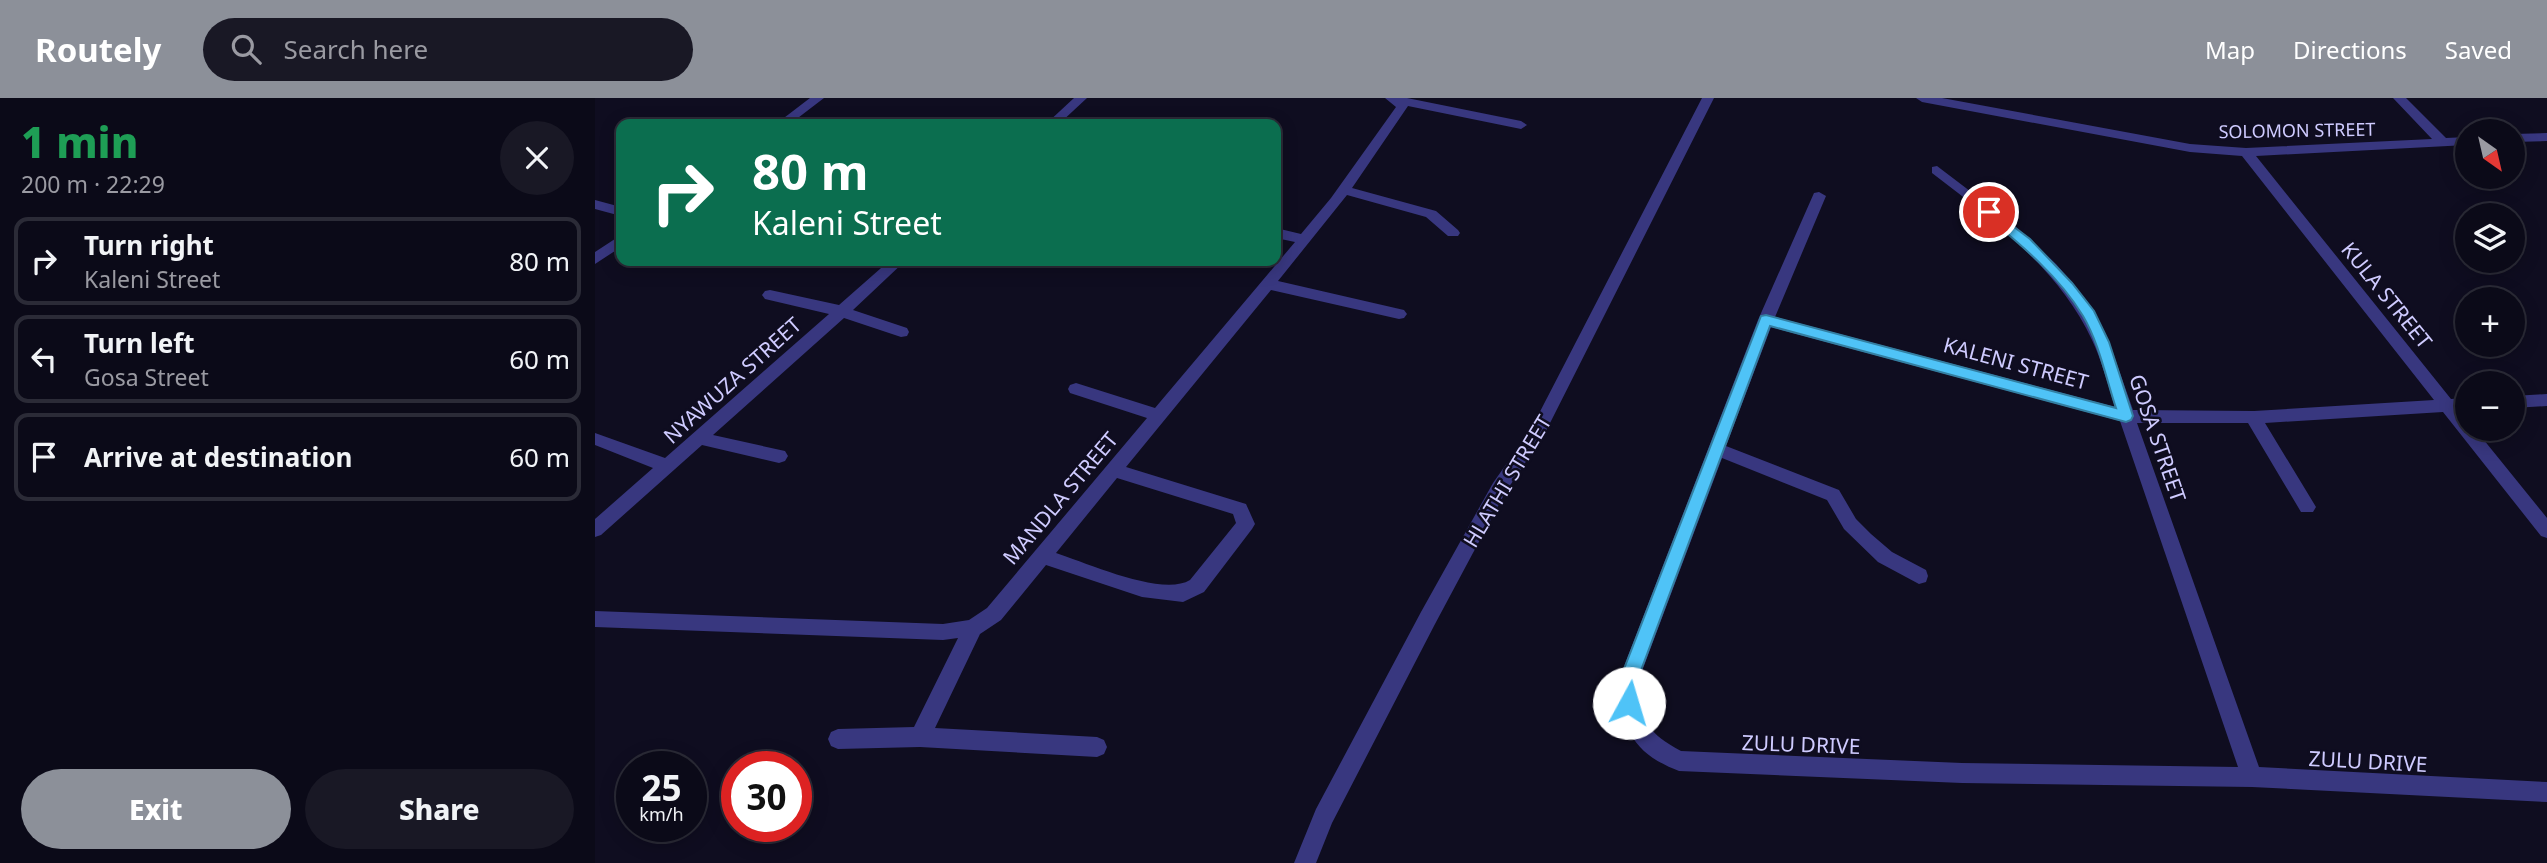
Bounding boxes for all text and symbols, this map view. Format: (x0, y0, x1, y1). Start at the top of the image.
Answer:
search box (203, 18, 693, 81)
text: Routely (35, 27, 161, 72)
icon: search (227, 30, 265, 68)
text: Search here (283, 31, 428, 67)
text: Map (2205, 33, 2255, 66)
text: Directions (2293, 33, 2407, 66)
text: Saved (2445, 33, 2512, 66)
text: 1 min (21, 113, 138, 170)
street label: SOLOMON STREET (2218, 117, 2376, 143)
north arrow (2455, 119, 2525, 189)
map controls (2455, 119, 2525, 441)
button: close (500, 121, 574, 195)
text: 80 m (752, 138, 869, 204)
icon: right (637, 147, 728, 238)
text: 200 m · 22:29 (21, 168, 165, 200)
pin (1959, 182, 2019, 242)
icon: arrive (1970, 193, 2008, 231)
text: Kaleni Street (752, 201, 942, 244)
button: layers (2455, 203, 2525, 273)
text: Turn right (84, 227, 214, 263)
street label: KULA STREET (2335, 236, 2439, 354)
icon: right (25, 242, 63, 280)
text: 80 m (509, 243, 570, 279)
text: Kaleni Street (84, 263, 220, 295)
button: + (2455, 287, 2525, 357)
street label: NYAWUZA STREET (657, 310, 807, 449)
text: Turn left (84, 325, 195, 361)
street label: KALENI STREET (1940, 330, 2092, 396)
icon: left (25, 340, 63, 378)
text: 60 m (509, 341, 570, 377)
text: Gosa Street (84, 361, 209, 393)
street label: GOSA STREET (2123, 370, 2193, 506)
button: − (2455, 371, 2525, 441)
street label: HLATHI STREET (1456, 409, 1558, 552)
street label: MANDLA STREET (996, 426, 1124, 570)
icon: arrive (25, 438, 63, 476)
text: Arrive at destination (84, 439, 353, 475)
text: 60 m (509, 439, 570, 475)
position arrow (1592, 666, 1666, 740)
street label: ZULU DRIVE (1741, 728, 1861, 760)
street label: ZULU DRIVE (2308, 744, 2428, 778)
speed limit sign: 30 (721, 751, 812, 842)
text: 25 (641, 764, 682, 811)
button: Exit (21, 769, 291, 849)
button: Share (305, 769, 574, 849)
text: km/h (639, 802, 684, 826)

